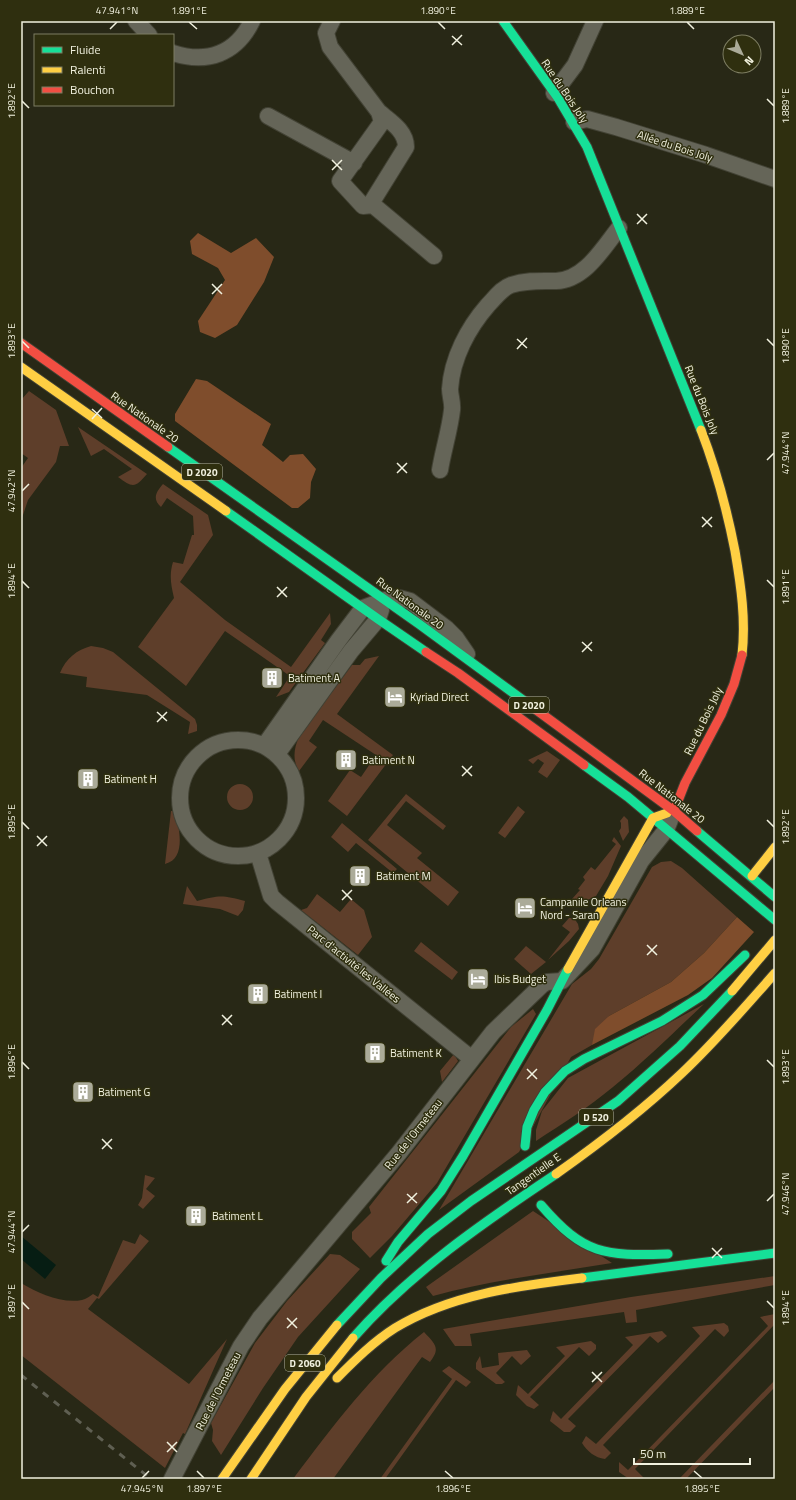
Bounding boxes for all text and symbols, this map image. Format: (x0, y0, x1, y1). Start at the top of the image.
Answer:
text: 47.941°N (96, 3, 138, 18)
text: 1.891°E (171, 3, 207, 18)
text: 1.890°E (420, 3, 456, 18)
text: 1.889°E (669, 3, 705, 18)
legend (34, 34, 174, 106)
north arrow (722, 34, 762, 74)
text: Fluide (70, 40, 101, 59)
text: N (741, 53, 758, 69)
street label: Rue du Bois Joly (538, 56, 593, 127)
text: Ralenti (70, 60, 105, 79)
text: Bouchon (70, 80, 115, 99)
text: 1.892°E (4, 83, 19, 119)
text: 1.889°E (778, 88, 793, 124)
street label: Allée du Bois Joly (635, 126, 715, 166)
text: 1.893°E (4, 323, 19, 359)
text: 1.890°E (778, 328, 793, 364)
street label: Rue du Bois Joly (681, 363, 724, 438)
street label: Rue Nationale 20 (108, 388, 182, 446)
text: 47.944°N (778, 432, 793, 474)
road number: D 2020 (182, 464, 222, 480)
text: 47.942°N (4, 470, 19, 512)
text: 1.894°E (4, 563, 19, 599)
text: 1.891°E (778, 569, 793, 605)
street label: Rue Nationale 20 (373, 573, 447, 633)
building icon: Batiment A (259, 665, 285, 691)
place label: Batiment A (288, 670, 340, 686)
hotel icon: Kyriad Direct (382, 684, 408, 710)
street label: Rue du Bois Joly (680, 684, 727, 758)
place label: Kyriad Direct (410, 689, 469, 705)
road number: D 2020 (509, 697, 549, 713)
building icon: Batiment N (333, 747, 359, 773)
place label: Batiment N (362, 752, 415, 768)
street label: Rue Nationale 20 (636, 765, 708, 827)
building icon: Batiment H (75, 766, 101, 792)
place label: Batiment H (104, 771, 157, 787)
text: 1.895°E (4, 804, 19, 840)
text: 1.892°E (778, 809, 793, 845)
building icon: Batiment M (347, 863, 373, 889)
place label: Batiment M (376, 868, 431, 884)
place label: Campanile Orleans Nord - Saran (540, 894, 627, 923)
hotel icon: Campanile Orleans Nord - Saran (512, 895, 538, 921)
street label: Parc d'activité les Vallées (304, 921, 404, 1007)
hotel icon: Ibis Budget (465, 966, 491, 992)
place label: Ibis Budget (494, 971, 546, 987)
building icon: Batiment I (245, 981, 271, 1007)
place label: Batiment I (274, 986, 322, 1002)
building icon: Batiment K (362, 1040, 388, 1066)
text: 1.896°E (4, 1044, 19, 1080)
place label: Batiment K (390, 1045, 442, 1061)
text: 1.893°E (778, 1049, 793, 1085)
building icon: Batiment G (70, 1079, 96, 1105)
place label: Batiment G (98, 1084, 150, 1100)
street label: Rue de l'Ormeteau (380, 1095, 446, 1173)
road number: D 520 (579, 1109, 613, 1125)
street label: Tangentielle E (502, 1149, 564, 1199)
text: 47.946°N (778, 1173, 793, 1215)
building icon: Batiment L (183, 1203, 209, 1229)
place label: Batiment L (212, 1208, 263, 1224)
text: 47.944°N (4, 1211, 19, 1253)
text: 1.897°E (4, 1284, 19, 1320)
text: 1.894°E (778, 1290, 793, 1326)
street label: Rue de l'Ormeteau (191, 1349, 245, 1433)
road number: D 2060 (285, 1355, 325, 1371)
scale bar (634, 1440, 750, 1466)
text: 50 m (640, 1444, 666, 1463)
text: 47.945°N (121, 1481, 163, 1496)
text: 1.897°E (186, 1481, 222, 1496)
text: 1.896°E (435, 1481, 471, 1496)
text: 1.895°E (684, 1481, 720, 1496)

